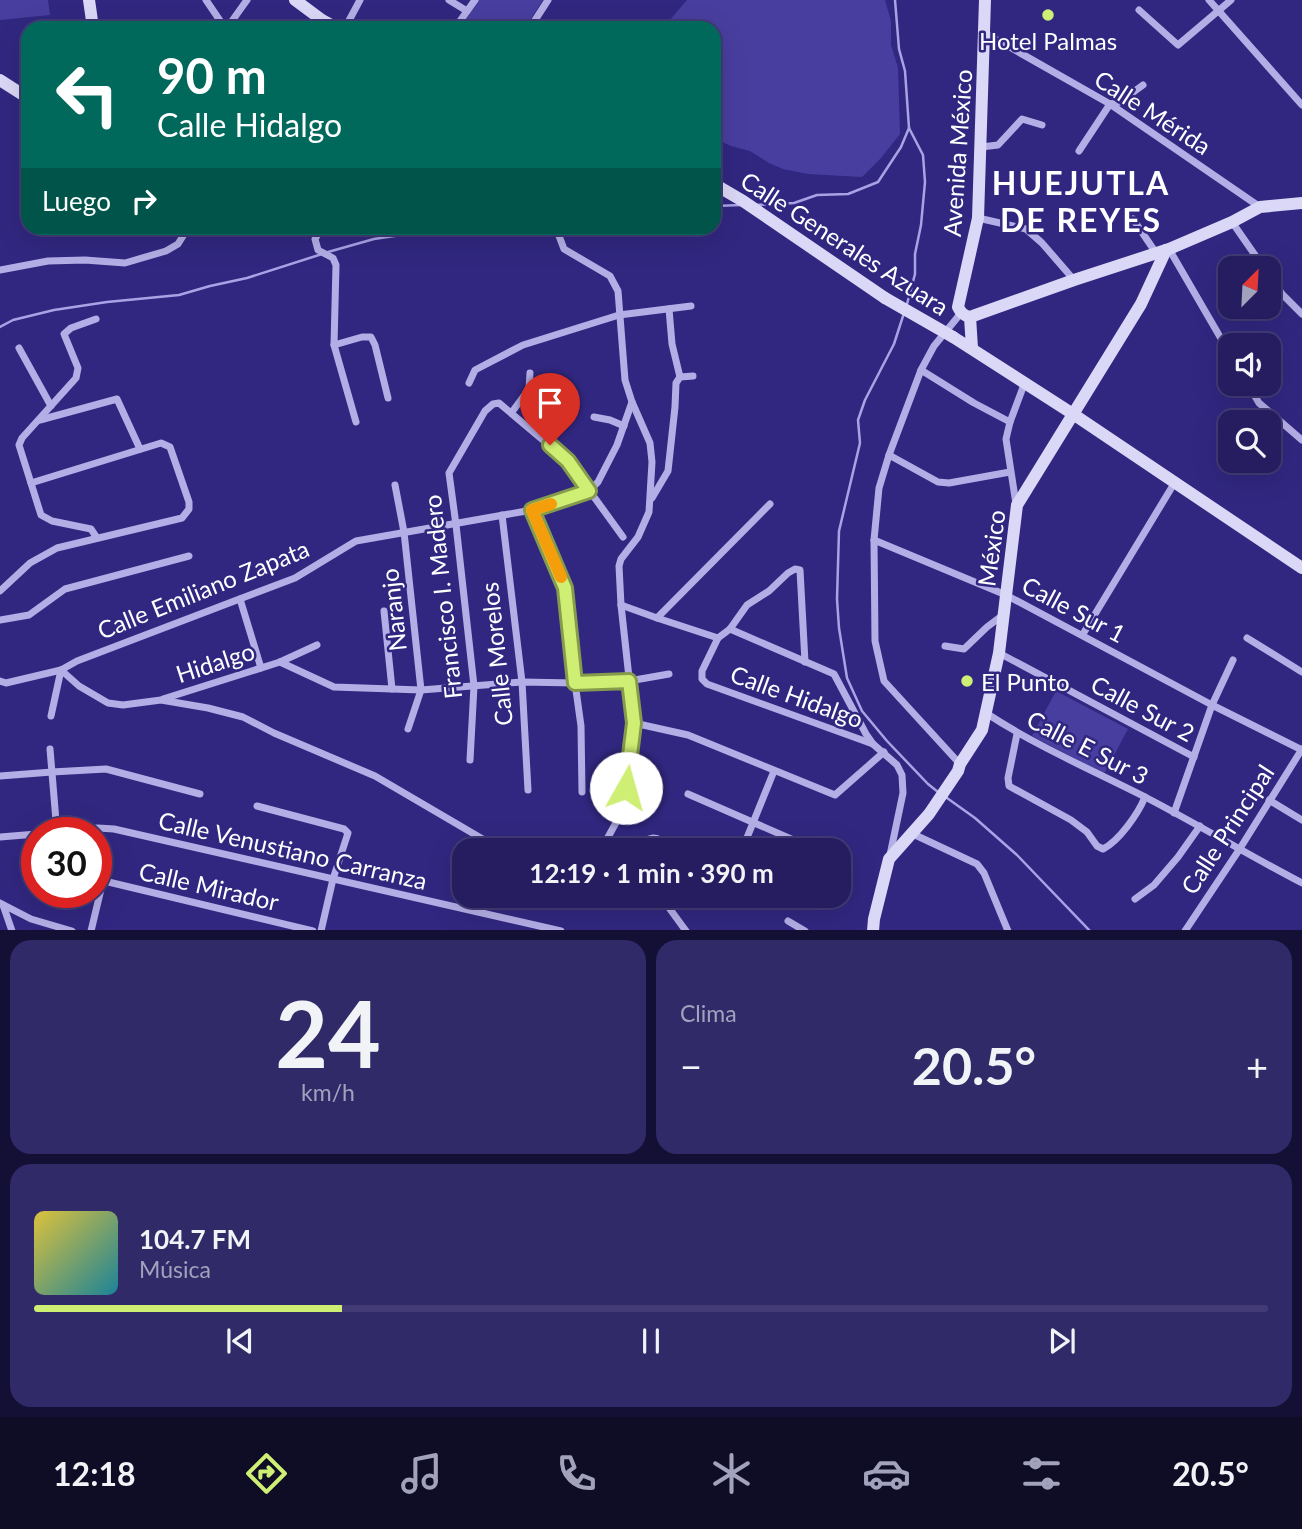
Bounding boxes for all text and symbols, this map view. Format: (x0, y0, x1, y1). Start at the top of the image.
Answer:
marker: Hotel Palmas (1040, 7, 1056, 23)
place label: Hotel Palmas (979, 26, 1117, 55)
text: 90 m (157, 46, 267, 104)
icon: left (42, 49, 133, 140)
street label: Calle Mérida (1090, 64, 1216, 160)
street label: Avenida México (937, 68, 977, 238)
text: Calle Hidalgo (157, 105, 342, 144)
district label: HUEJUTLA DE REYES (992, 163, 1170, 239)
street label: Calle Generales Azuara (736, 165, 954, 321)
icon: right (125, 182, 163, 220)
text: Luego (42, 185, 111, 217)
north arrow (1218, 256, 1281, 318)
map controls (1218, 256, 1281, 473)
button: sound (1218, 333, 1281, 396)
pin (520, 373, 580, 445)
icon: arrive (531, 384, 569, 422)
button: search (1218, 410, 1281, 473)
street label: Francisco I. Madero (417, 493, 467, 701)
street label: México (971, 508, 1011, 588)
street label: Calle Emiliano Zapata (93, 533, 313, 645)
street label: Naranjo (374, 567, 412, 653)
street label: Calle Sur 1 (1017, 570, 1131, 648)
street label: Calle Morelos (474, 581, 518, 727)
street label: Hidalgo (172, 636, 258, 688)
street label: Calle Hidalgo (727, 659, 867, 733)
place label: El Punto (981, 667, 1070, 696)
street label: Calle Sur 2 (1086, 669, 1200, 747)
marker: El Punto (959, 673, 975, 689)
street label: Calle E Sur 3 (1022, 704, 1154, 790)
position arrow (589, 751, 663, 825)
street label: Calle Principal (1174, 759, 1280, 899)
street label: Calle Venustiano Carranza (156, 805, 430, 895)
speed limit sign: 30 (21, 817, 112, 908)
street label: Calle Mirador (136, 856, 282, 916)
text: 12:19 · 1 min · 390 m (529, 857, 774, 889)
text: 24 (275, 978, 381, 1087)
text: Clima (680, 999, 737, 1027)
text: 20.5° (912, 1034, 1036, 1096)
text: − (680, 1043, 702, 1089)
text: + (1246, 1043, 1268, 1089)
text: km/h (301, 1078, 355, 1106)
text: 104.7 FM (139, 1223, 251, 1255)
text: Música (139, 1255, 211, 1283)
icon: previous (221, 1322, 259, 1360)
icon: pause (632, 1322, 670, 1360)
icon: next (1043, 1322, 1081, 1360)
icon: directions (242, 1449, 291, 1498)
icon: music (397, 1449, 446, 1498)
icon: phone (552, 1449, 601, 1498)
icon: climate (707, 1449, 756, 1498)
icon: car (862, 1449, 911, 1498)
icon: filters (1017, 1449, 1066, 1498)
text: 12:18 (53, 1454, 136, 1493)
text: 20.5° (1172, 1454, 1249, 1493)

